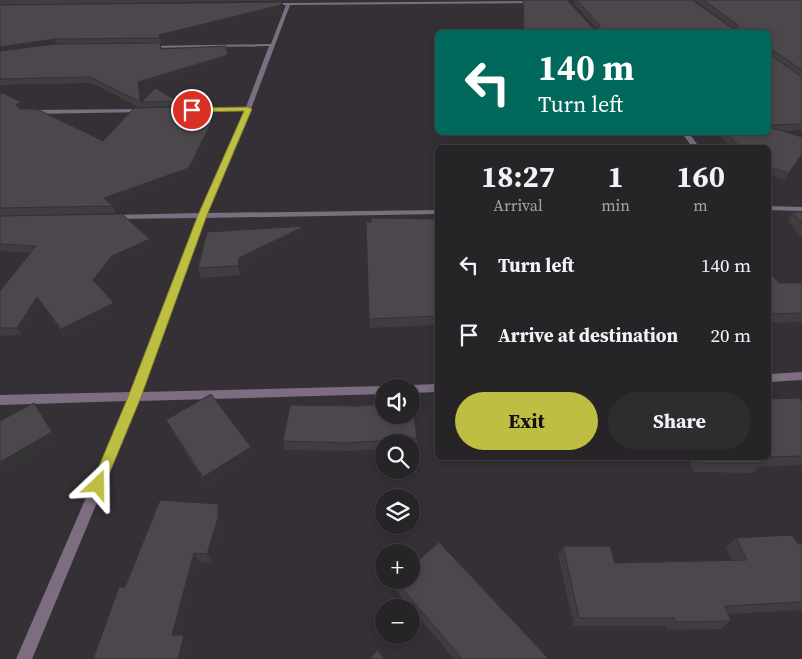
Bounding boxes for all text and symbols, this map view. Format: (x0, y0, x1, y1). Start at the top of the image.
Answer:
text: 140 m (538, 44, 634, 92)
icon: left (455, 50, 520, 115)
pin (171, 89, 213, 131)
text: Turn left (538, 89, 623, 119)
icon: arrive (178, 96, 206, 124)
text: 18:27 (481, 156, 555, 197)
text: 1 (607, 156, 624, 197)
text: 160 (676, 156, 725, 197)
text: Arrival (493, 194, 543, 216)
text: min (601, 194, 630, 216)
text: m (693, 194, 708, 216)
icon: left (455, 251, 483, 279)
text: Turn left (498, 252, 574, 278)
text: 140 m (701, 252, 751, 278)
icon: arrive (455, 321, 483, 349)
text: Arrive at destination (498, 322, 678, 348)
text: 20 m (710, 322, 751, 348)
map controls (375, 379, 420, 644)
button: sound (375, 379, 420, 424)
button: Exit (455, 392, 598, 450)
button: Share (608, 392, 751, 450)
button: search (375, 434, 420, 479)
position arrow (71, 458, 123, 510)
button: layers (375, 489, 420, 534)
button: + (375, 544, 420, 589)
button: − (375, 599, 420, 644)

